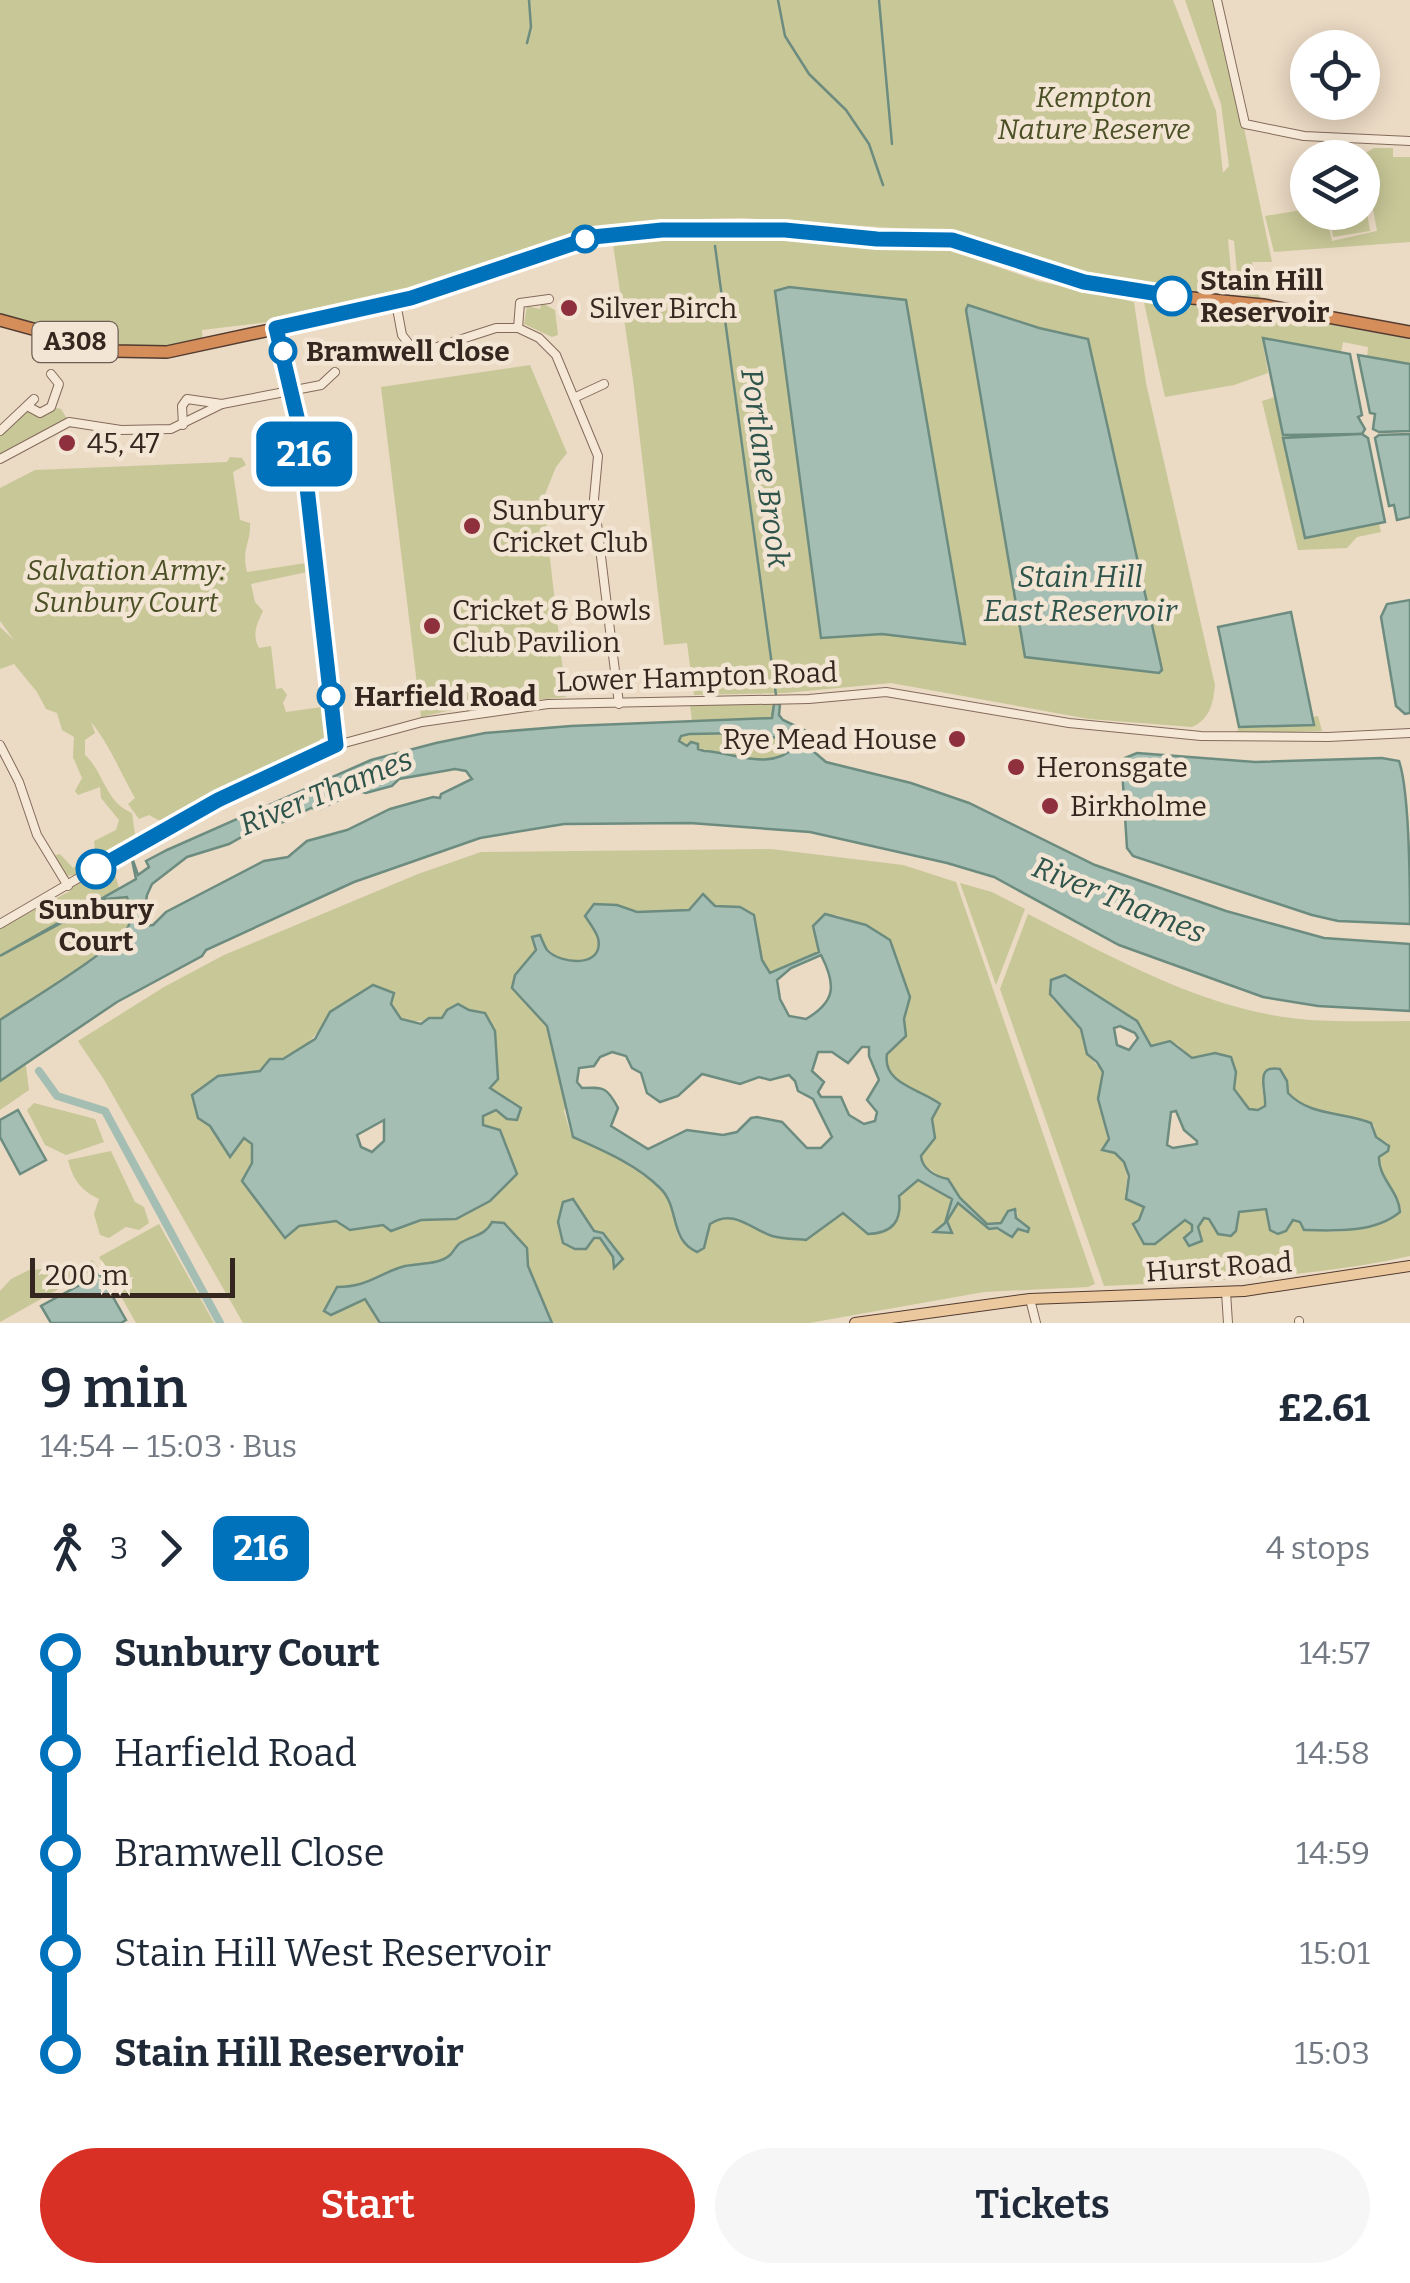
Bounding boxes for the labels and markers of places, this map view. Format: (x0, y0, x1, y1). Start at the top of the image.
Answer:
unlabelled marker (572, 226, 598, 252)
place label: Stain Hill Reservoir (1200, 264, 1329, 329)
marker: Stain Hill Reservoir (1153, 277, 1191, 315)
place label: Silver Birch (589, 292, 737, 325)
marker: Silver Birch (558, 297, 580, 319)
place label: Bramwell Close (306, 335, 510, 368)
marker: Bramwell Close (270, 338, 296, 364)
place label: 45, 47 (87, 427, 160, 460)
marker: 45, 47 (56, 432, 78, 454)
place label: Sunbury Cricket Club (492, 494, 648, 559)
marker: Sunbury Cricket Club (461, 515, 483, 537)
place label: Cricket & Bowls Club Pavilion (452, 594, 651, 659)
marker: Cricket & Bowls Club Pavilion (421, 615, 443, 637)
place label: Harfield Road (354, 680, 537, 713)
marker: Harfield Road (318, 683, 344, 709)
place label: Rye Mead House (723, 723, 937, 756)
marker: Rye Mead House (946, 728, 968, 750)
place label: Heronsgate (1036, 751, 1188, 784)
marker: Heronsgate (1005, 756, 1027, 778)
place label: Birkholme (1070, 790, 1207, 823)
marker: Birkholme (1039, 795, 1061, 817)
marker: Sunbury Court (77, 850, 115, 888)
place label: Sunbury Court (38, 893, 154, 958)

